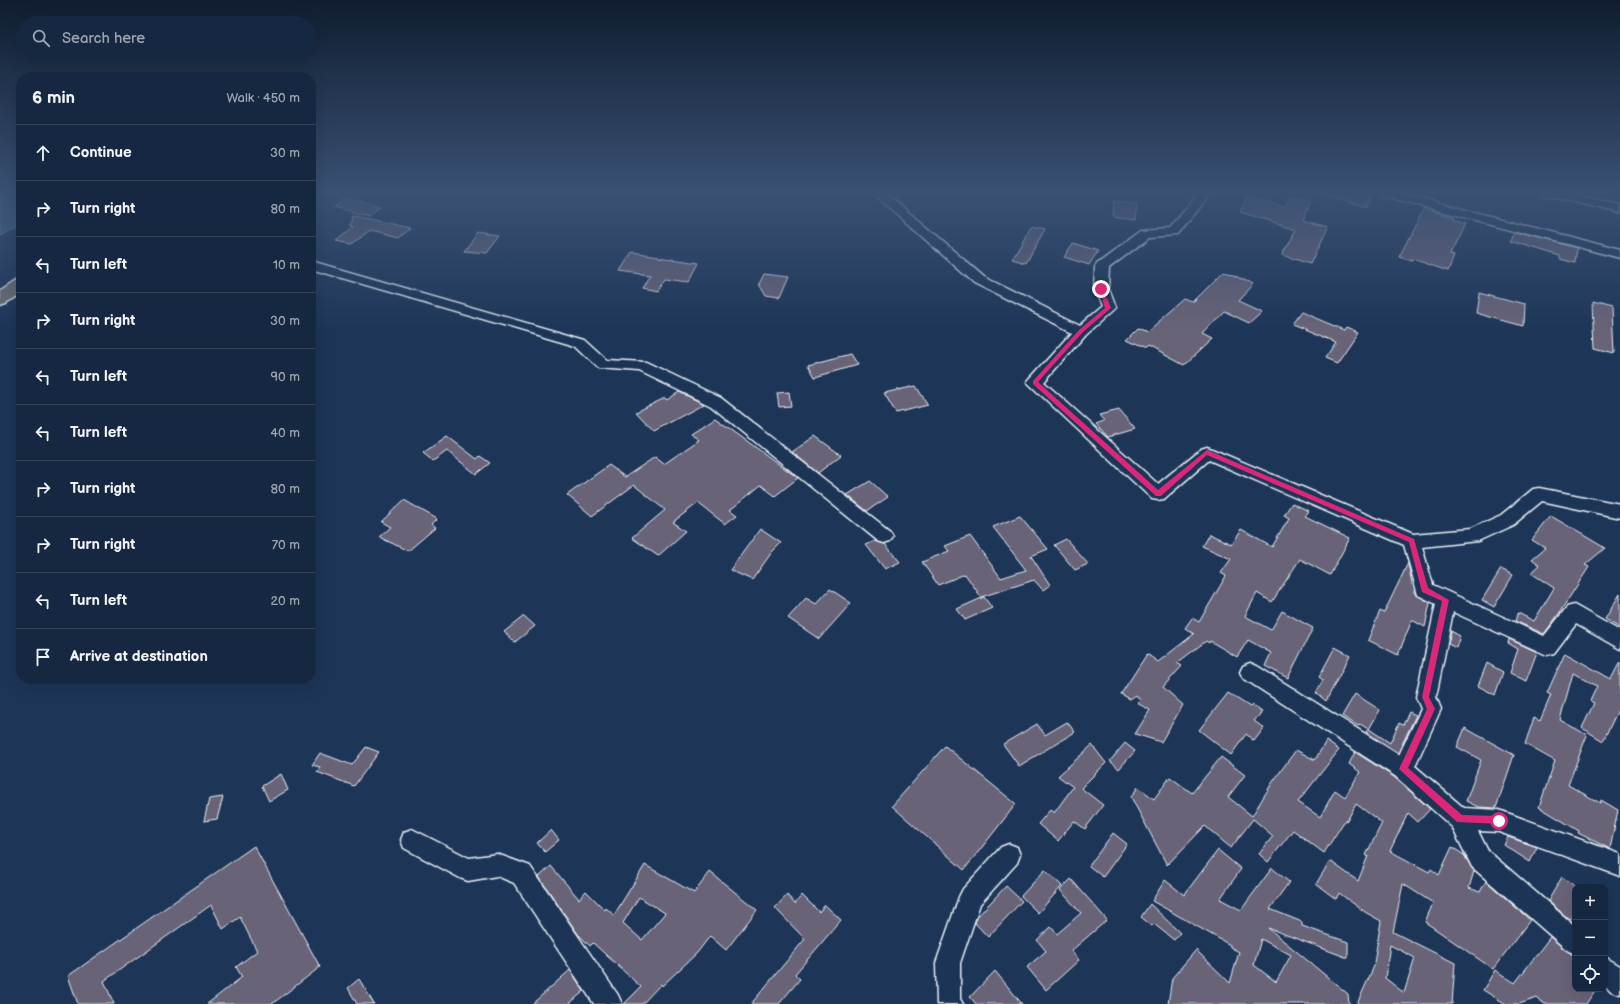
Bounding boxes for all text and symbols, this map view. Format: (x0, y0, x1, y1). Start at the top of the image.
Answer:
search box (16, 16, 316, 60)
icon: search (30, 27, 52, 49)
text: Search here (62, 29, 145, 48)
text: 6 min (32, 88, 75, 108)
text: Walk · 450 m (226, 90, 300, 106)
icon: ahead (32, 142, 54, 164)
text: Continue (70, 143, 132, 162)
text: 30 m (270, 145, 300, 161)
icon: right (32, 198, 54, 220)
text: Turn right (70, 199, 135, 218)
text: 80 m (271, 201, 300, 217)
icon: left (32, 254, 54, 276)
text: Turn left (70, 255, 127, 274)
text: 10 m (273, 257, 300, 273)
route end (1092, 280, 1110, 298)
icon: right (32, 310, 54, 332)
text: Turn right (70, 311, 135, 330)
text: 30 m (270, 313, 300, 329)
icon: left (32, 366, 54, 388)
text: Turn left (70, 367, 127, 386)
text: 90 m (271, 369, 300, 385)
icon: left (32, 422, 54, 444)
text: Turn left (70, 423, 127, 442)
text: 40 m (270, 425, 300, 441)
icon: right (32, 478, 54, 500)
text: Turn right (70, 479, 135, 498)
text: 80 m (271, 481, 300, 497)
icon: right (32, 534, 54, 556)
text: Turn right (70, 535, 135, 554)
text: 70 m (272, 537, 300, 553)
icon: left (32, 590, 54, 612)
text: Turn left (70, 591, 127, 610)
text: 20 m (270, 593, 300, 609)
icon: arrive (32, 646, 54, 668)
text: Arrive at destination (70, 647, 208, 666)
route start (1490, 812, 1508, 830)
map controls (1572, 884, 1608, 992)
button: + (1572, 884, 1608, 920)
button: − (1572, 920, 1608, 956)
button: locate (1572, 956, 1608, 992)

